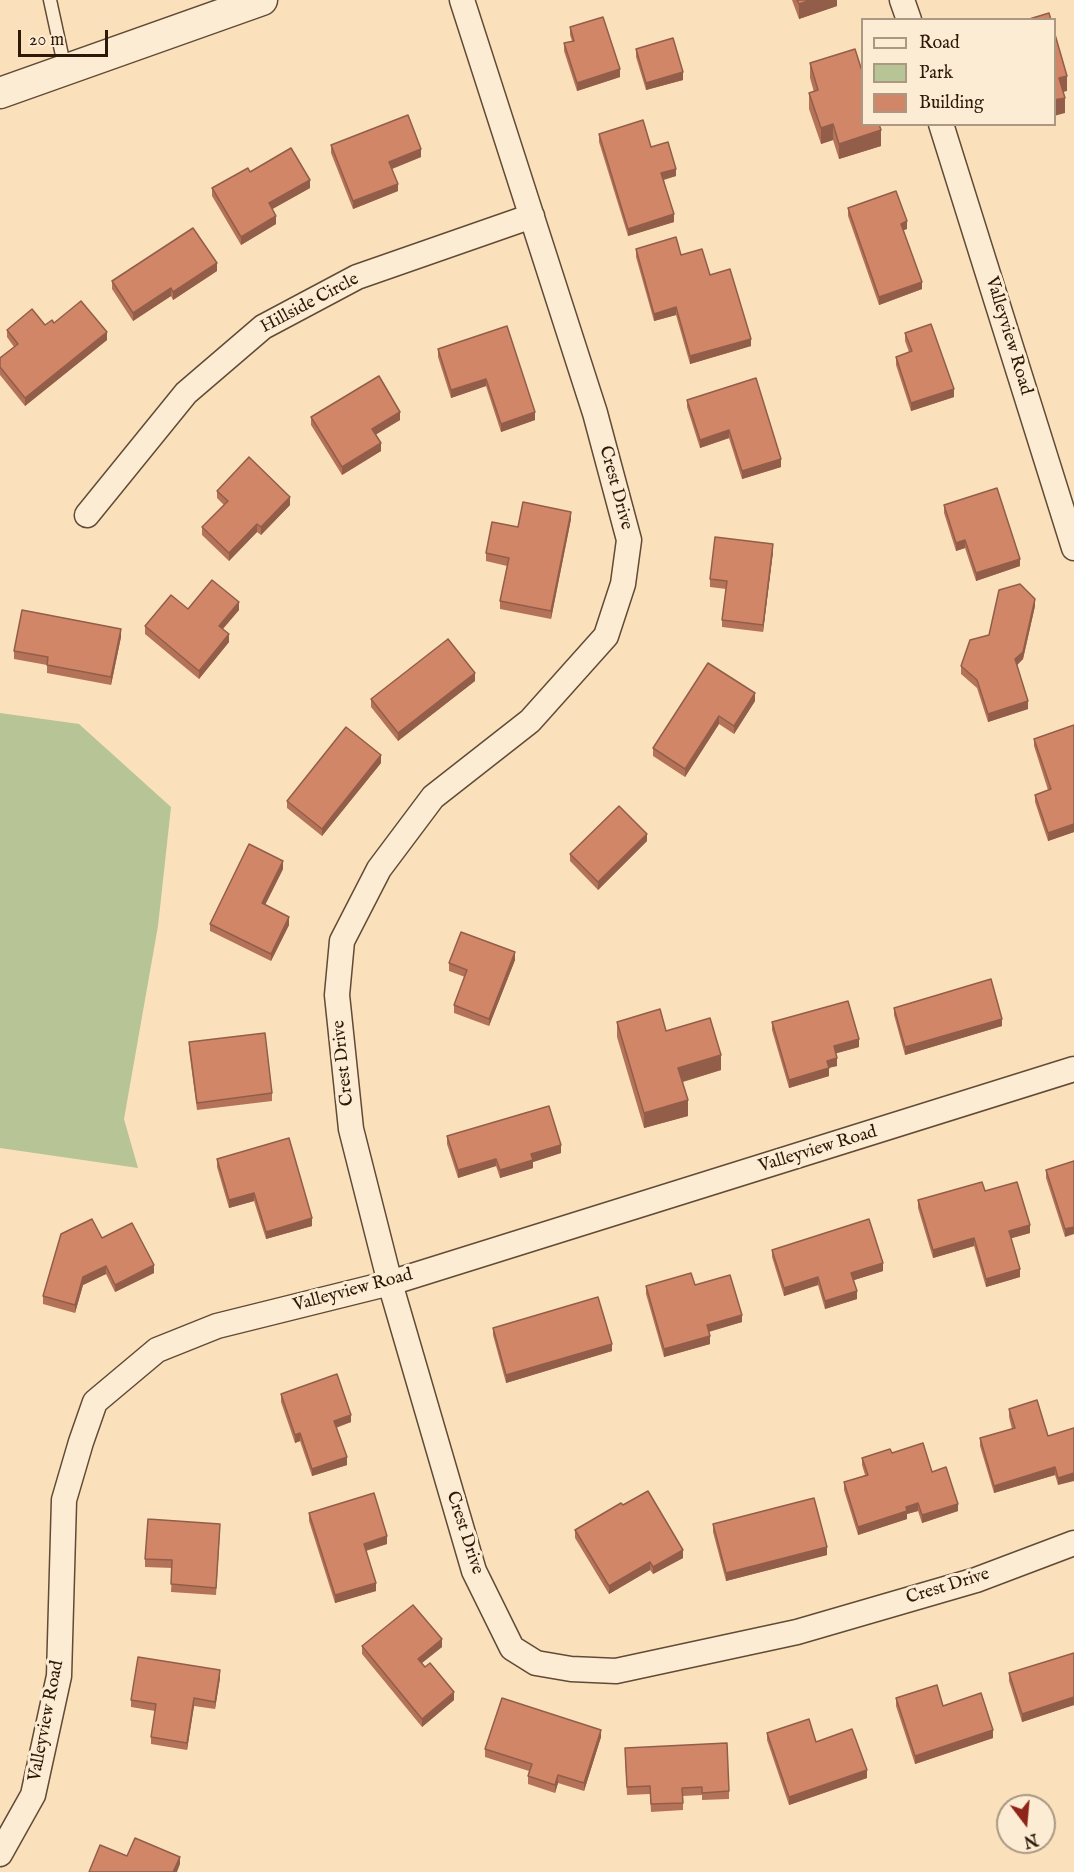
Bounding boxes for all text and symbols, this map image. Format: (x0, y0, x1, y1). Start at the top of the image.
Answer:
scale bar (21, 18, 111, 56)
legend (861, 18, 1056, 126)
text: 20 m (29, 29, 64, 52)
text: Road (919, 32, 960, 55)
text: Park (919, 62, 953, 85)
text: Building (919, 92, 984, 115)
street label: Hillside Circle (257, 269, 363, 339)
street label: Valleyview Road (980, 274, 1036, 398)
street label: Crest Drive (593, 444, 637, 532)
street label: Crest Drive (329, 1019, 359, 1107)
street label: Valleyview Road (756, 1122, 880, 1178)
street label: Valleyview Road (291, 1265, 415, 1317)
street label: Crest Drive (440, 1489, 488, 1577)
street label: Crest Drive (904, 1564, 992, 1610)
street label: Valleyview Road (25, 1659, 69, 1783)
north arrow (996, 1794, 1056, 1854)
text: N (1021, 1828, 1040, 1851)

